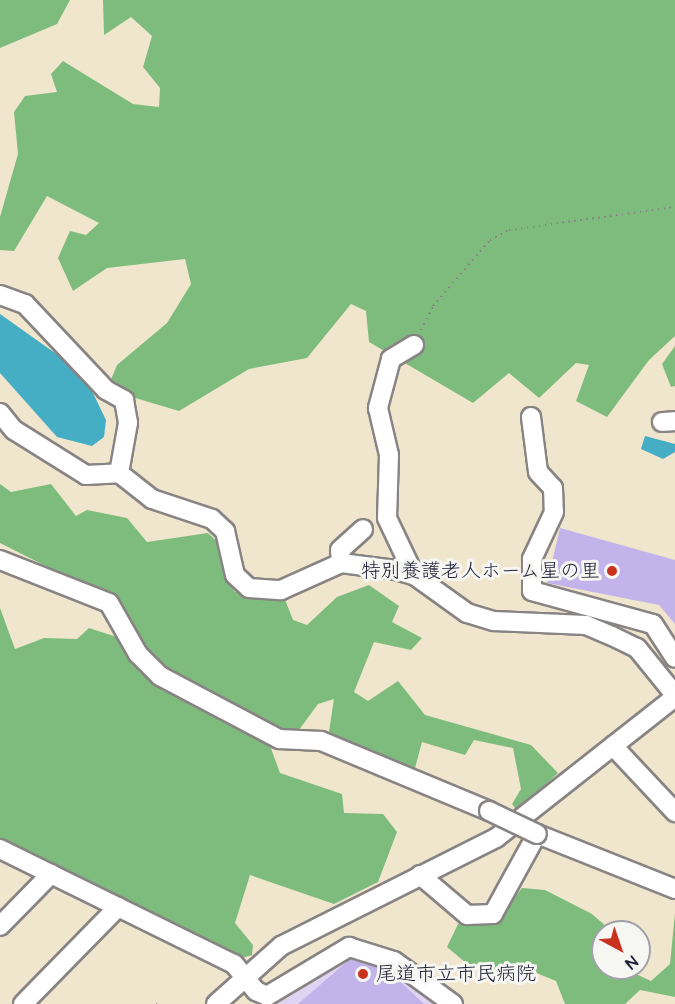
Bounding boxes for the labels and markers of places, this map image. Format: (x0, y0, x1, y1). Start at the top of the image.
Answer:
place label: 特別養護老人ホーム星の里 (360, 559, 600, 583)
marker: 特別養護老人ホーム星の里 (605, 564, 619, 578)
place label: 尾道市立市民病院 (376, 962, 536, 986)
marker: 尾道市立市民病院 (354, 965, 372, 983)

